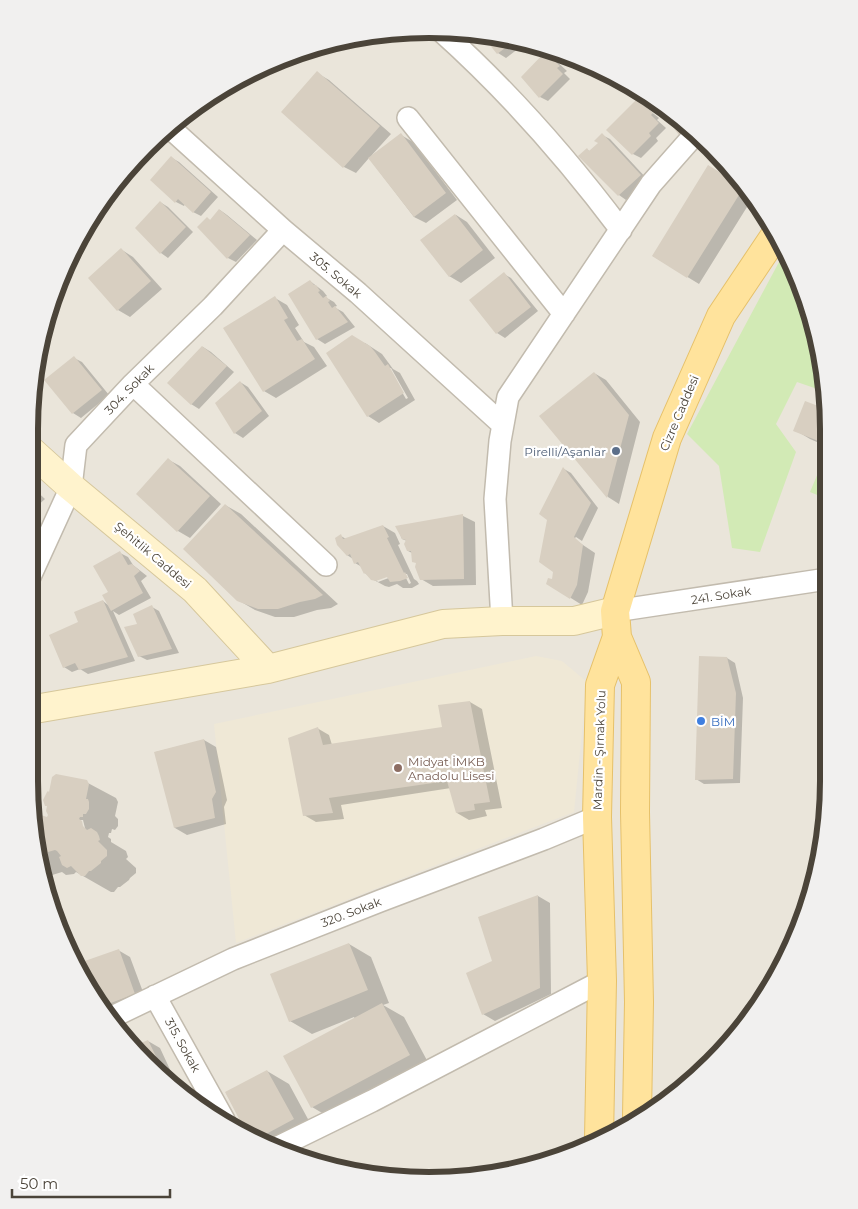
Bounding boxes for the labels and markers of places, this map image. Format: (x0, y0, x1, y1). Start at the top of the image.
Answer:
place label: Pirelli/Aşanlar (524, 444, 606, 459)
marker: Pirelli/Aşanlar (610, 445, 622, 457)
place label: BİM (711, 714, 735, 729)
marker: BİM (695, 715, 707, 727)
place label: Midyat İMKB Anadolu Lisesi (408, 754, 494, 783)
marker: Midyat İMKB Anadolu Lisesi (392, 762, 404, 774)

